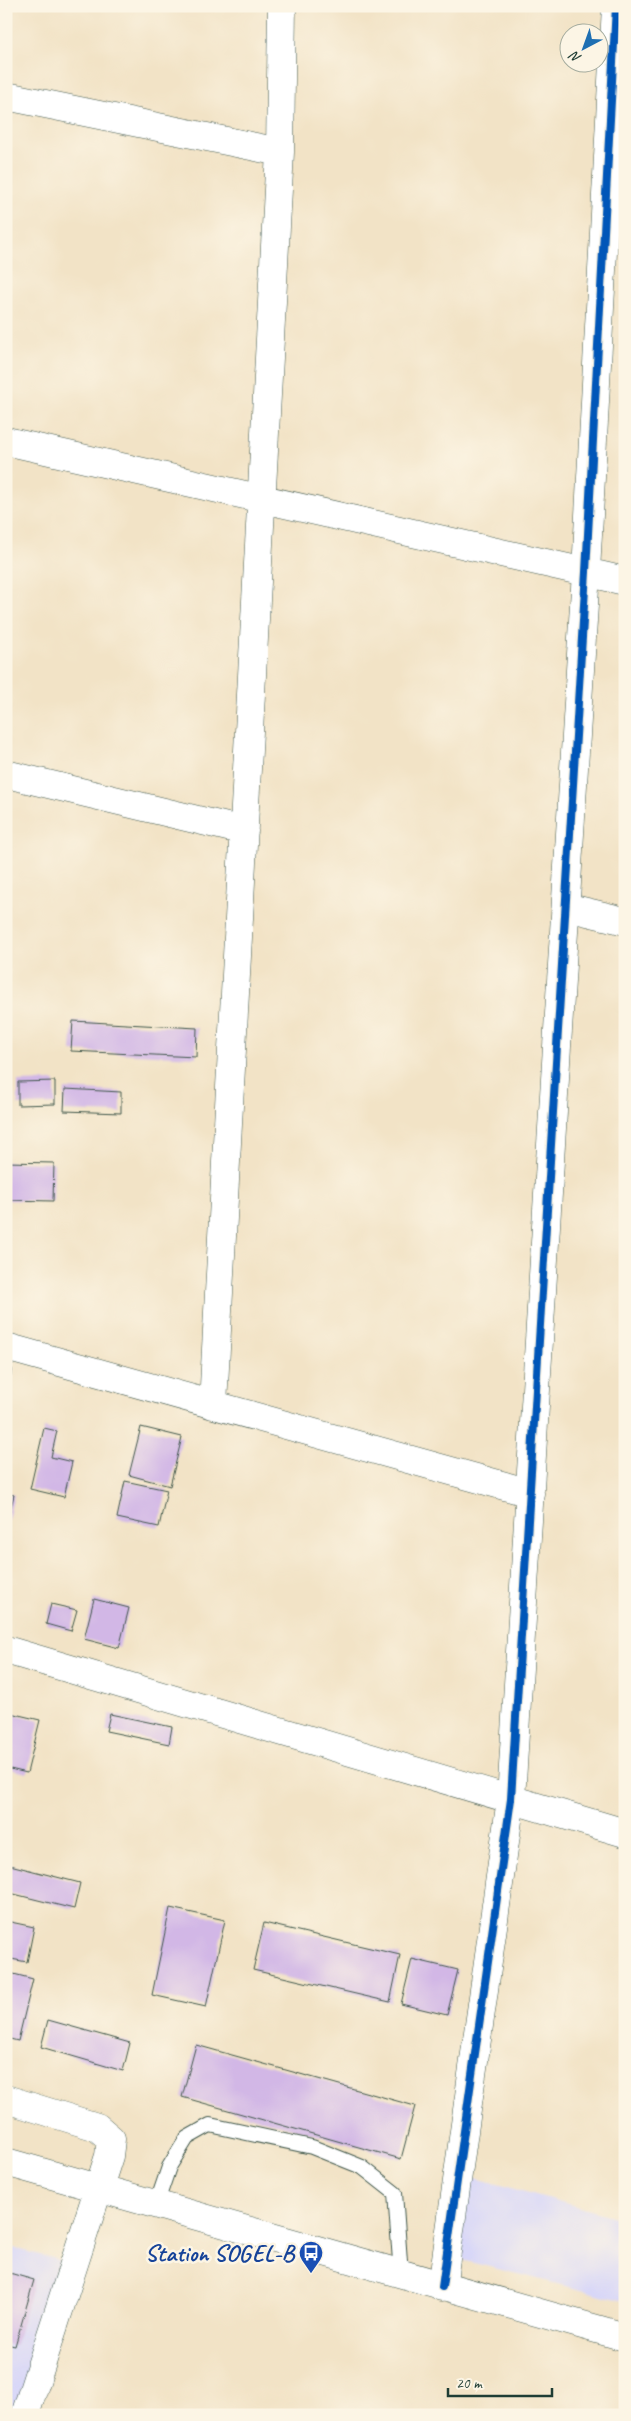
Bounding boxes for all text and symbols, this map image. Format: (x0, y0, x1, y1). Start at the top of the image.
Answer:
north arrow (558, 22, 608, 72)
text: N (565, 47, 585, 67)
place label: Station SOGEL-B (145, 2238, 296, 2268)
bus stop icon: Station SOGEL-B (298, 2240, 324, 2274)
scale bar (448, 2366, 552, 2398)
text: 20 m (456, 2374, 483, 2393)

